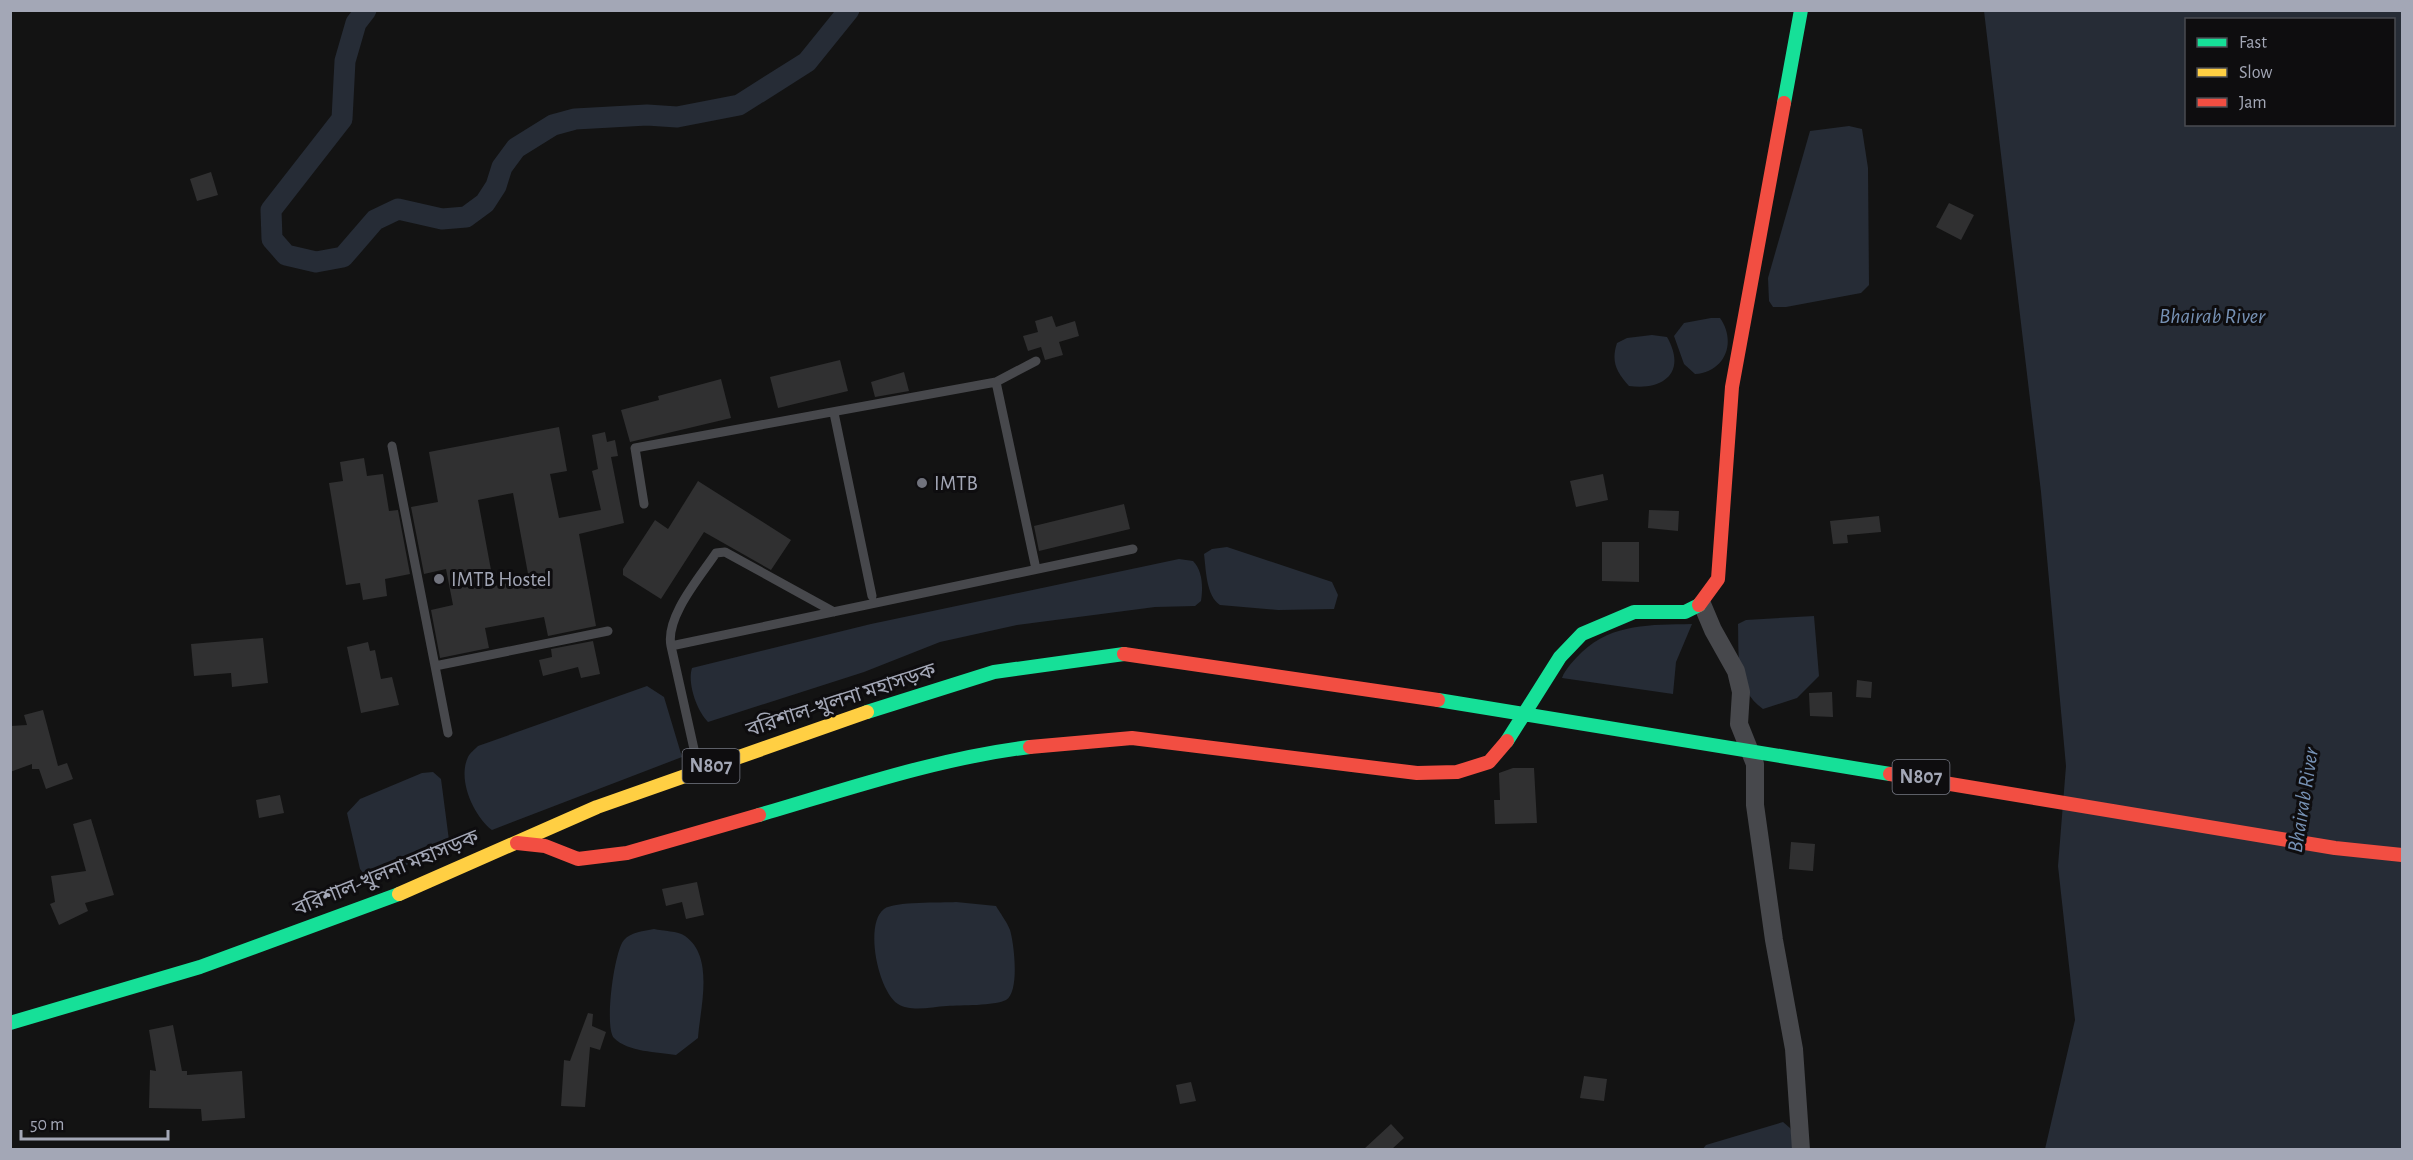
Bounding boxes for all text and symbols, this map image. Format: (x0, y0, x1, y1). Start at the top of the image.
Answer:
legend (2185, 18, 2395, 126)
text: Fast (2239, 34, 2267, 52)
text: Slow (2239, 64, 2272, 82)
text: Jam (2239, 94, 2267, 112)
water label: Bhairab River (2159, 305, 2266, 327)
place label: IMTB (934, 473, 978, 494)
marker: IMTB (915, 476, 929, 490)
place label: IMTB Hostel (451, 569, 552, 590)
marker: IMTB Hostel (432, 572, 446, 586)
street label: বরিশাল-খুলনা মহাসড়ক (742, 657, 940, 742)
water label: Bhairab River (2284, 745, 2322, 854)
road number: N807 (682, 749, 740, 783)
road number: N807 (1892, 760, 1950, 794)
street label: বরিশাল-খুলনা মহাসড়ক (289, 824, 483, 921)
scale bar (21, 1103, 168, 1141)
text: 50 m (30, 1116, 64, 1134)

